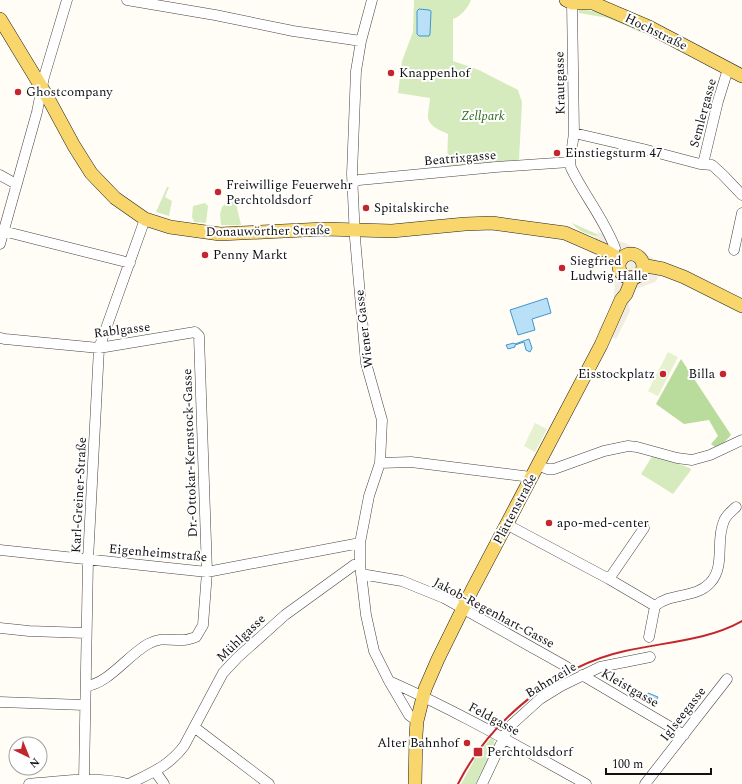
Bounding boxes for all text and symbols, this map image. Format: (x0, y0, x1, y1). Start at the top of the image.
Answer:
street label: Hochstraße (621, 8, 691, 56)
street label: Krautgasse (549, 51, 571, 115)
place label: Knappenhof (399, 63, 471, 83)
marker: Knappenhof (386, 68, 396, 78)
street label: Semlergasse (684, 76, 722, 150)
place label: Ghostcompany (26, 82, 113, 102)
marker: Ghostcompany (13, 87, 23, 97)
park label: Zellpark (461, 106, 505, 126)
place label: Einstiegsturm 47 (565, 143, 663, 163)
street label: Beatrixgasse (423, 145, 497, 171)
marker: Einstiegsturm 47 (552, 148, 562, 158)
place label: Freiwillige Feuerwehr Perchtoldsdorf (226, 175, 353, 210)
marker: Freiwillige Feuerwehr Perchtoldsdorf (213, 187, 223, 197)
place label: Spitalskirche (374, 198, 449, 218)
marker: Spitalskirche (361, 203, 371, 213)
street label: Donauwörther Straße (206, 220, 330, 242)
place label: Penny Markt (213, 245, 288, 265)
marker: Penny Markt (200, 250, 210, 260)
place label: Siegfried Ludwig Halle (570, 251, 648, 286)
marker: Siegfried Ludwig Halle (557, 263, 567, 273)
street label: Wiener Gasse (349, 289, 379, 369)
street label: Rablgasse (93, 317, 151, 343)
place label: Eisstockplatz (578, 364, 655, 384)
place label: Billa (688, 364, 716, 384)
street label: Dr.-Ottokar-Kernstock-Gasse (177, 368, 203, 538)
marker: Eisstockplatz (658, 369, 668, 379)
marker: Billa (718, 369, 728, 379)
street label: Karl-Greiner-Straße (66, 436, 92, 554)
street label: Plättenstraße (488, 470, 542, 548)
place label: apo-med-center (557, 513, 649, 533)
marker: apo-med-center (544, 518, 554, 528)
street label: Eigenheimstraße (108, 539, 208, 567)
street label: Jakob-Regenhart-Gasse (430, 573, 558, 653)
street label: Mühlgasse (212, 609, 270, 667)
street label: Bahnzeile (522, 657, 580, 703)
street label: Kleistgasse (597, 663, 663, 713)
street label: Iglseegasse (655, 682, 711, 746)
street label: Feldgasse (465, 697, 523, 741)
place label: Alter Bahnhof (377, 733, 461, 753)
north arrow (8, 736, 48, 776)
marker: Alter Bahnhof (462, 738, 472, 748)
place label: Perchtoldsdorf (487, 742, 574, 762)
marker: Perchtoldsdorf (472, 746, 484, 758)
scale bar (606, 750, 711, 776)
text: N (25, 754, 44, 772)
text: 100 m (612, 755, 643, 774)

